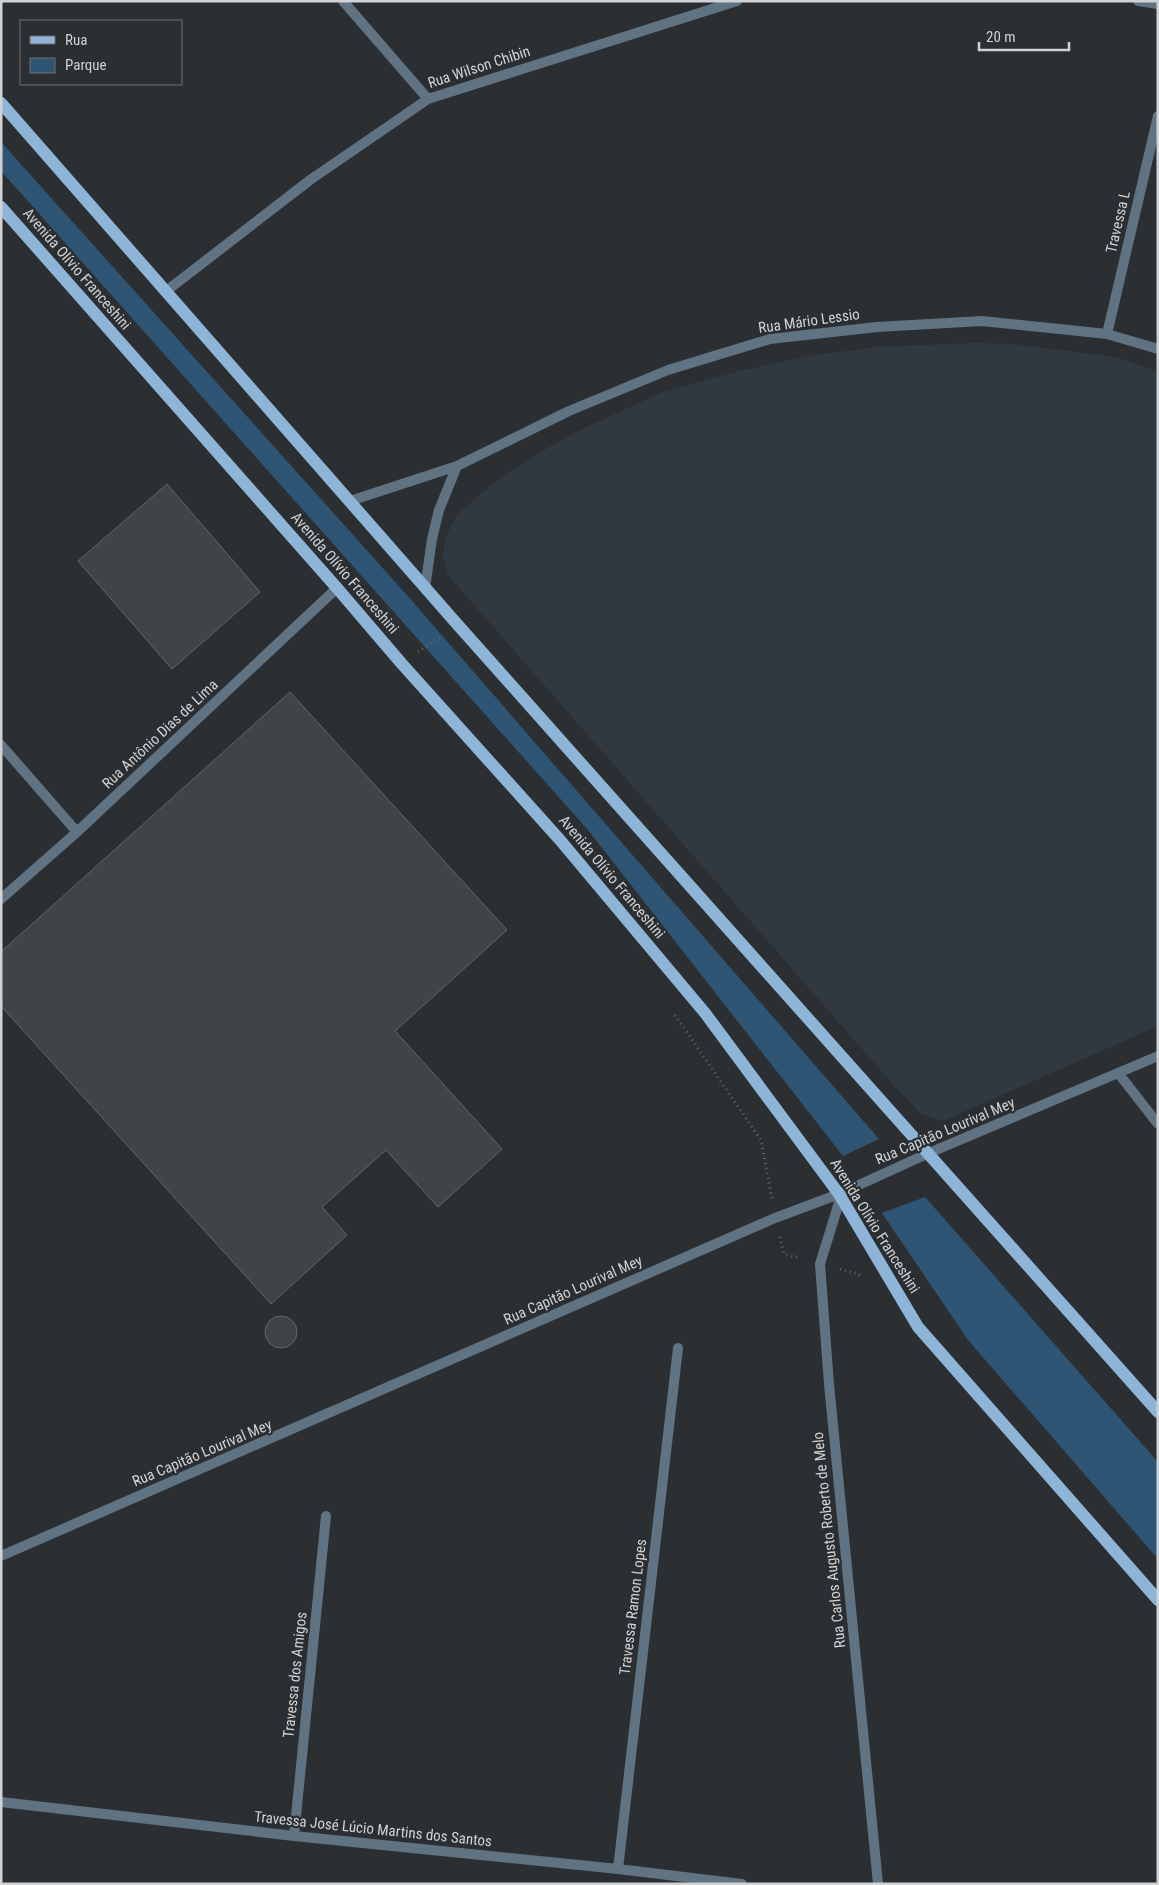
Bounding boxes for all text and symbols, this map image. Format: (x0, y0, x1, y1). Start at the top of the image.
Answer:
legend (20, 20, 182, 85)
scale bar (979, 20, 1069, 52)
text: 20 m (986, 28, 1016, 46)
text: Rua (65, 31, 87, 49)
street label: Rua Wilson Chibin (426, 42, 532, 92)
text: Parque (65, 56, 107, 74)
street label: Travessa L (1102, 189, 1134, 255)
street label: Avenida Olívio Franceshini (19, 205, 135, 333)
street label: Rua Mário Lessio (757, 305, 861, 337)
street label: Avenida Olívio Franceshini (287, 509, 403, 637)
street label: Rua Antônio Dias de Lima (98, 676, 222, 792)
street label: Avenida Olívio Franceshini (555, 812, 669, 942)
street label: Rua Capitão Lourival Mey (873, 1093, 1017, 1169)
street label: Avenida Olívio Franceshini (826, 1155, 924, 1297)
street label: Rua Capitão Lourival Mey (501, 1251, 645, 1329)
street label: Rua Capitão Lourival Mey (130, 1415, 274, 1491)
street label: Rua Carlos Augusto Roberto de Melo (809, 1431, 849, 1649)
street label: Travessa Ramon Lopes (616, 1538, 650, 1676)
street label: Travessa dos Amigos (279, 1611, 311, 1739)
street label: Travessa José Lúcio Martins dos Santos (253, 1808, 493, 1850)

